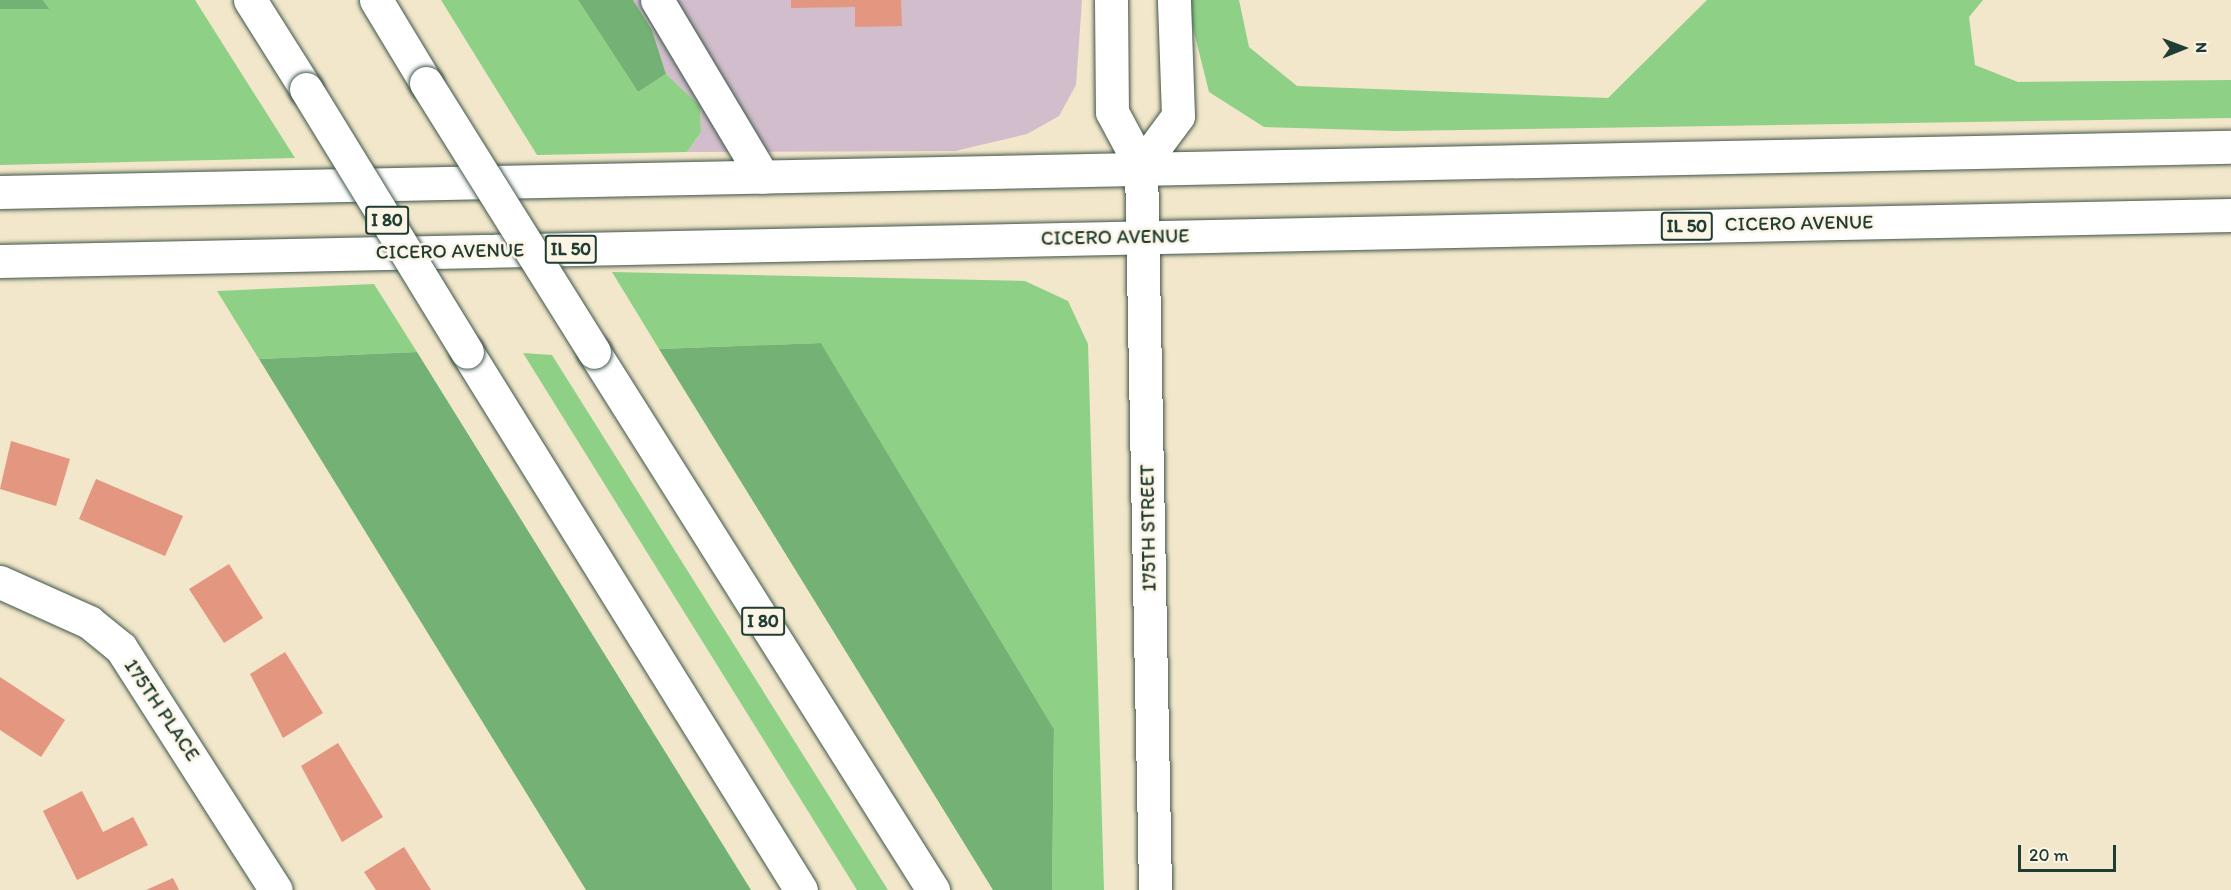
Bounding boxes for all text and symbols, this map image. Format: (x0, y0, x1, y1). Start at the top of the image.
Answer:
north arrow (2153, 18, 2213, 78)
text: N (2192, 42, 2211, 53)
road number: I 80 (364, 205, 410, 235)
street label: CICERO AVENUE (1725, 210, 1873, 236)
road number: IL 50 (1660, 211, 1714, 241)
street label: CICERO AVENUE (1041, 224, 1189, 250)
road number: IL 50 (544, 234, 598, 264)
street label: CICERO AVENUE (376, 238, 524, 264)
street label: 175TH STREET (1135, 464, 1161, 592)
road number: I 80 (740, 606, 786, 636)
street label: 175TH PLACE (119, 655, 205, 765)
scale bar (2021, 833, 2118, 871)
text: 20 m (2029, 844, 2069, 866)

